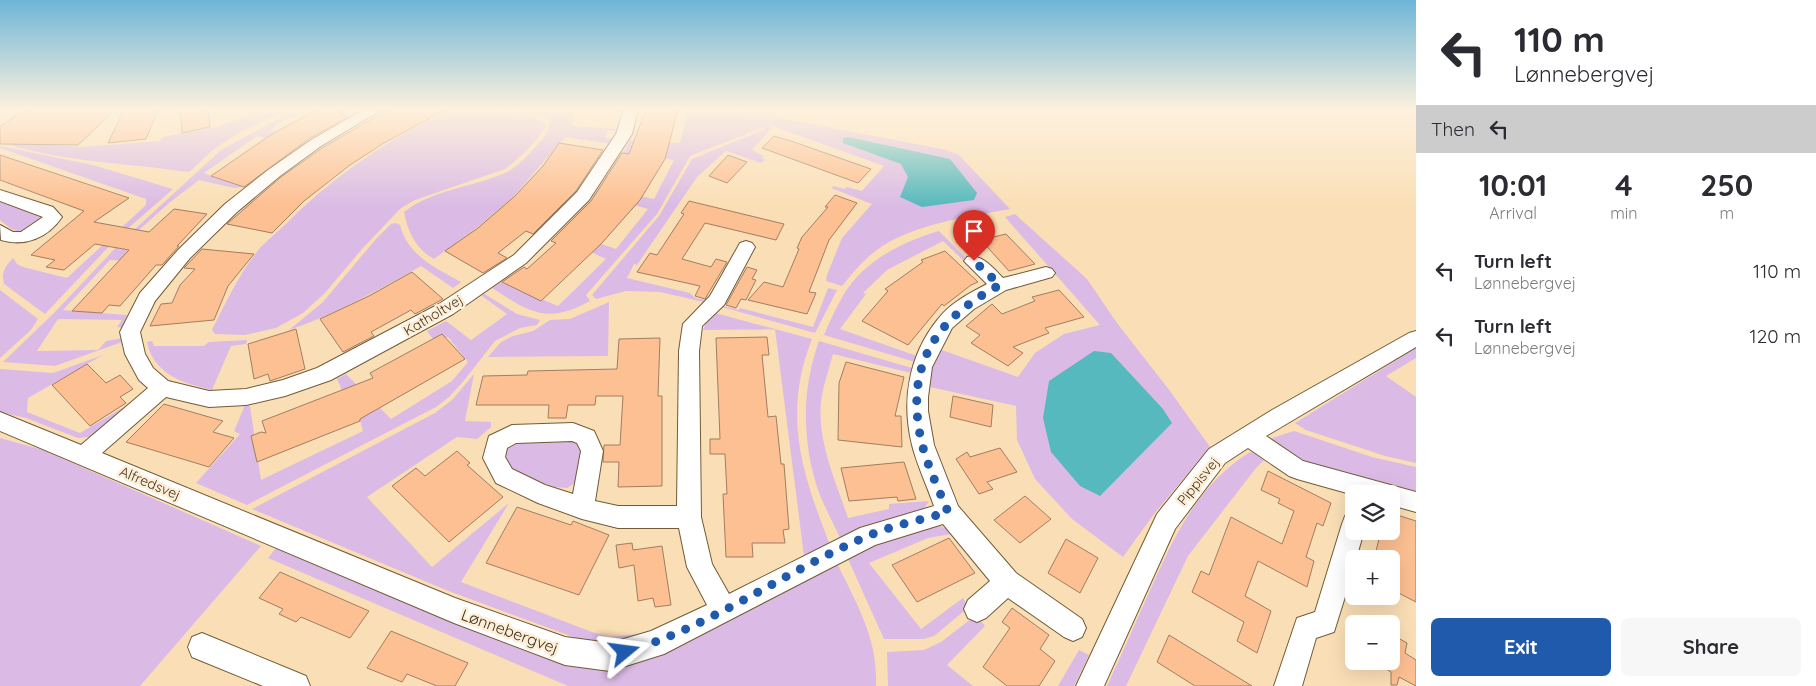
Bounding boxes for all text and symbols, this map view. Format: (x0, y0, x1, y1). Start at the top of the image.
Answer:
text: 110 m (1514, 17, 1605, 61)
icon: left (1431, 20, 1496, 85)
text: Lønnebergvej (1514, 60, 1654, 88)
icon: left (1485, 115, 1513, 143)
text: Then (1431, 117, 1475, 141)
text: 10:01 (1479, 166, 1547, 204)
text: 4 (1615, 166, 1633, 204)
text: 250 (1700, 166, 1753, 204)
text: Arrival (1489, 203, 1537, 223)
text: min (1610, 203, 1637, 223)
text: m (1719, 203, 1734, 223)
pin (953, 210, 995, 261)
icon: arrive (960, 217, 988, 245)
text: Turn left (1474, 249, 1552, 273)
icon: left (1431, 257, 1459, 285)
text: 110 m (1753, 259, 1801, 283)
text: Lønnebergvej (1474, 273, 1576, 293)
street label: Katholtvej (400, 290, 466, 340)
text: Turn left (1474, 314, 1552, 338)
icon: left (1431, 322, 1459, 350)
text: 120 m (1750, 324, 1801, 348)
text: Lønnebergvej (1474, 338, 1576, 358)
street label: Pippisvej (1173, 453, 1223, 509)
street label: Alfredsvej (117, 462, 183, 504)
map controls (1345, 485, 1400, 670)
button: layers (1345, 485, 1400, 540)
button: + (1345, 550, 1400, 605)
street label: Lønnebergvej (459, 604, 561, 658)
button: − (1345, 615, 1400, 670)
button: Exit (1431, 618, 1611, 676)
button: Share (1621, 618, 1801, 676)
position arrow (598, 625, 650, 677)

